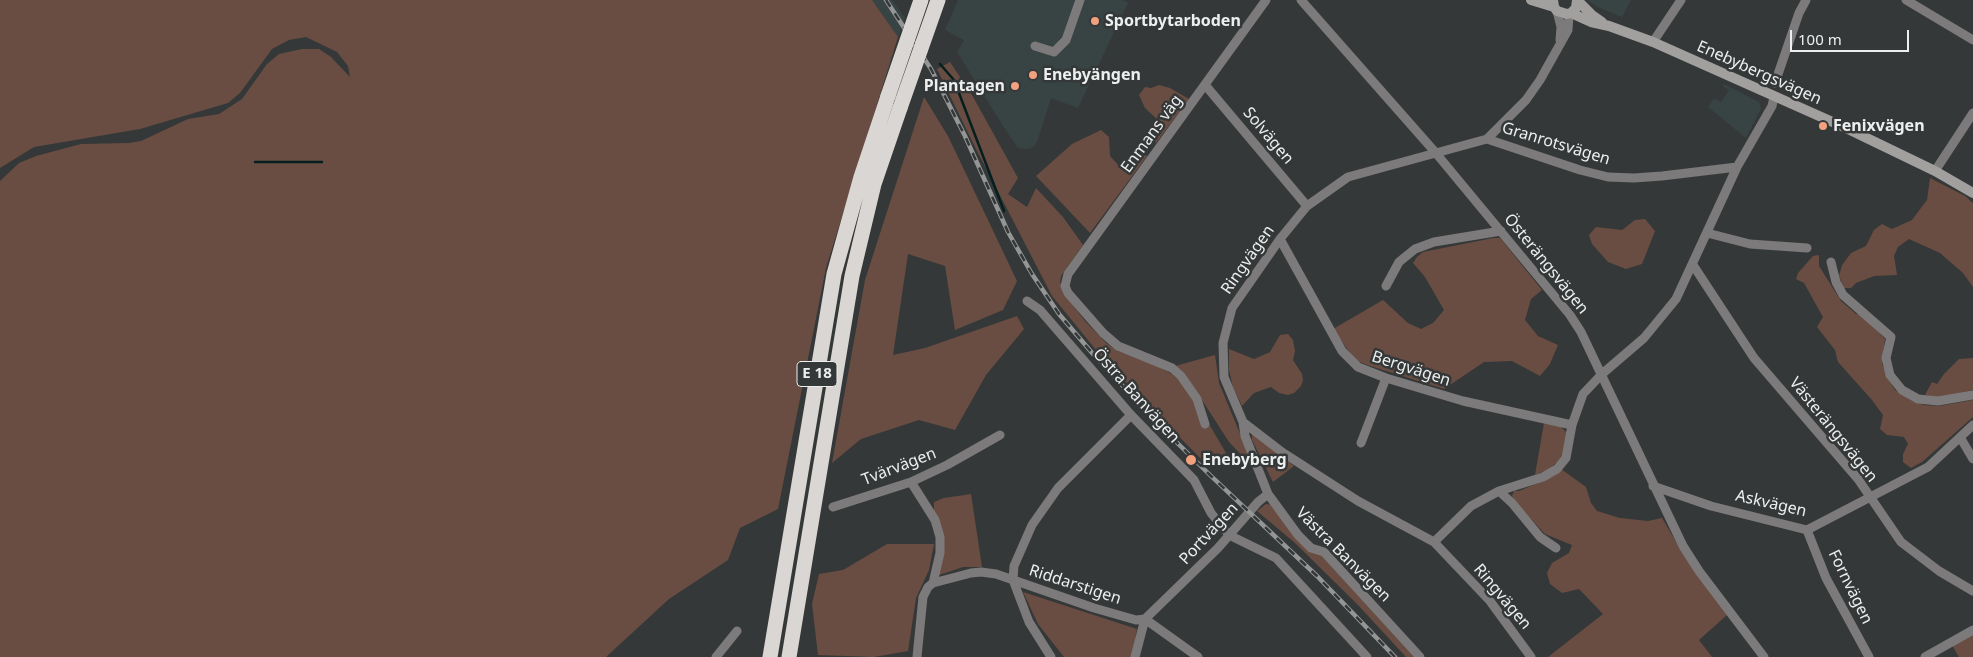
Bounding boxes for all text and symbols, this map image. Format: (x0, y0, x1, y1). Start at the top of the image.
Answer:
place label: Sportbytarboden (1105, 11, 1241, 31)
marker: Sportbytarboden (1089, 15, 1101, 27)
scale bar (1793, 20, 1912, 52)
text: 100 m (1798, 29, 1842, 49)
street label: Enebybergsvägen (1694, 37, 1824, 109)
place label: Enebyängen (1043, 65, 1141, 85)
marker: Enebyängen (1027, 69, 1039, 81)
place label: Plantagen (924, 76, 1005, 96)
marker: Plantagen (1009, 80, 1021, 92)
street label: Enmans väg (1117, 91, 1187, 177)
street label: Solvägen (1239, 104, 1297, 168)
place label: Fenixvägen (1833, 116, 1925, 136)
street label: Granrotsvägen (1500, 118, 1612, 170)
marker: Fenixvägen (1817, 120, 1829, 132)
street label: Österängsvägen (1500, 210, 1592, 318)
street label: Ringvägen (1217, 222, 1279, 298)
street label: Östra Banvägen (1089, 345, 1183, 447)
street label: Bergvägen (1369, 347, 1453, 391)
road number: E 18 (797, 362, 837, 386)
street label: Västerängsvägen (1785, 374, 1881, 486)
street label: Tvärvägen (859, 444, 939, 490)
place label: Enebyberg (1202, 450, 1287, 470)
marker: Enebyberg (1184, 453, 1198, 467)
street label: Askvägen (1734, 487, 1808, 521)
street label: Portvägen (1176, 499, 1242, 569)
street label: Västra Banvägen (1292, 504, 1394, 606)
street label: Fornvägen (1824, 547, 1876, 627)
street label: Ringvägen (1469, 560, 1535, 634)
street label: Riddarstigen (1027, 561, 1123, 609)

